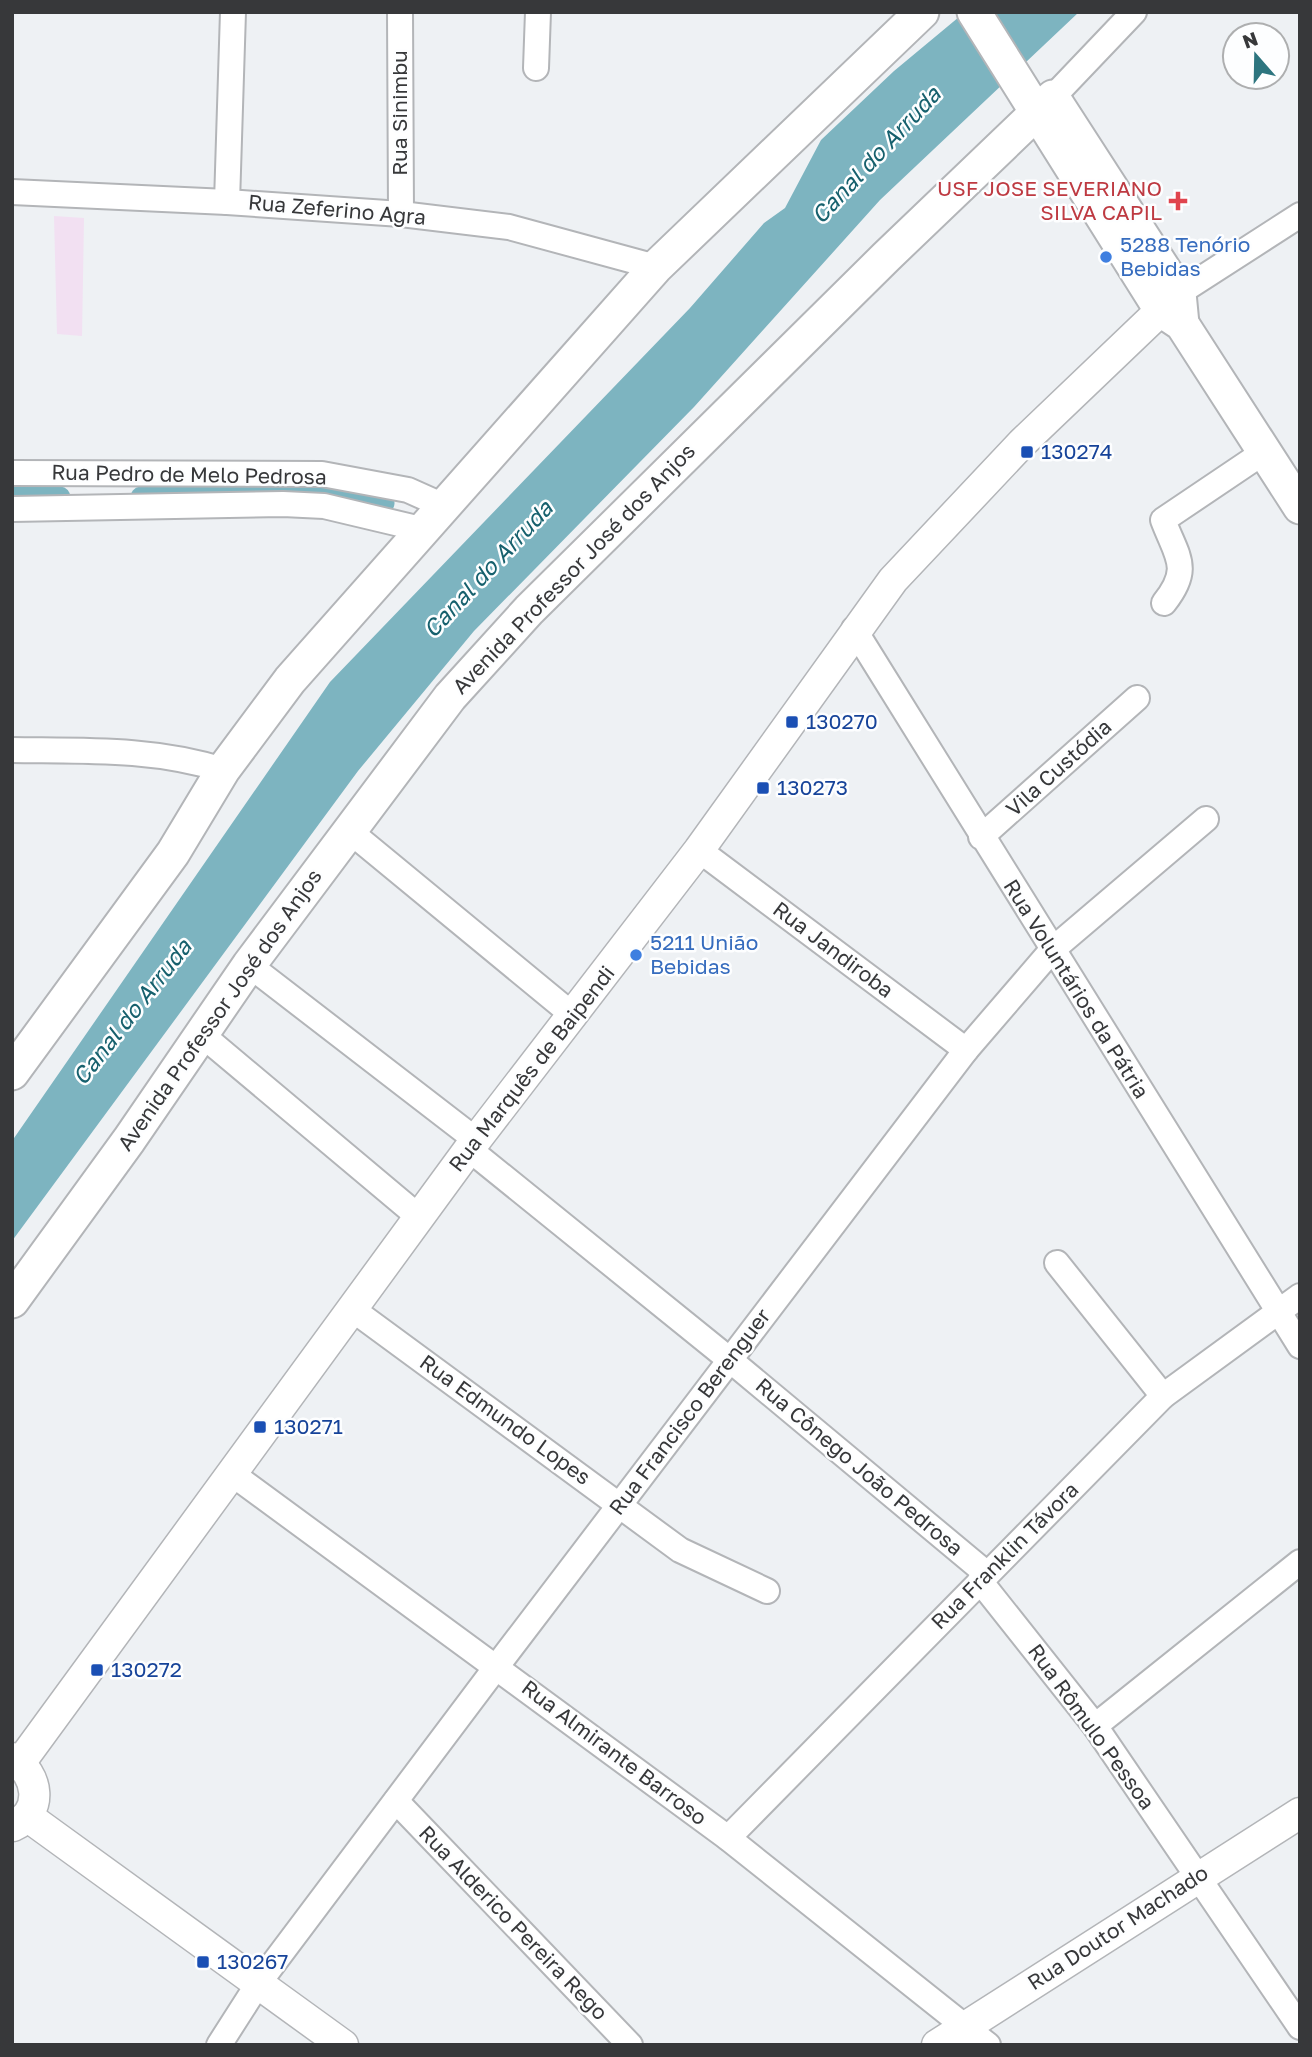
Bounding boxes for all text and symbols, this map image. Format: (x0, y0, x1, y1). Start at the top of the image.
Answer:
north arrow (1221, 21, 1291, 91)
text: N (1239, 26, 1261, 53)
street label: Rua Sinimbu (386, 50, 412, 176)
water label: Canal do Arruda (805, 79, 947, 229)
place label: USF JOSE SEVERIANO SILVA CAPIL (937, 175, 1162, 225)
street label: Rua Zeferino Agra (247, 188, 427, 230)
marker: USF JOSE SEVERIANO SILVA CAPIL (1168, 191, 1188, 211)
place label: 5288 Tenório Bebidas (1120, 231, 1250, 281)
marker: 5288 Tenório Bebidas (1098, 249, 1114, 265)
street label: Avenida Professor José dos Anjos (447, 438, 700, 699)
place label: 130274 (1041, 438, 1113, 464)
marker: 130274 (1019, 444, 1035, 460)
street label: Rua Pedro de Melo Pedrosa (51, 459, 327, 489)
water label: Canal do Arruda (417, 493, 559, 643)
place label: 130270 (806, 708, 878, 734)
street label: Vila Custódia (1000, 713, 1116, 821)
marker: 130270 (784, 714, 800, 730)
place label: 130273 (777, 774, 848, 800)
marker: 130273 (755, 780, 771, 796)
street label: Avenida Professor José dos Anjos (112, 864, 327, 1155)
street label: Rua Voluntários da Pátria (999, 874, 1155, 1103)
street label: Rua Jandiroba (768, 895, 899, 1003)
place label: 5211 União Bebidas (650, 929, 758, 979)
water label: Canal do Arruda (66, 932, 197, 1090)
marker: 5211 União Bebidas (628, 947, 644, 963)
street label: Rua Marquês de Baipendi (443, 960, 620, 1177)
street label: Rua Francisco Berenguer (603, 1303, 775, 1520)
street label: Rua Edmundo Lopes (415, 1348, 596, 1490)
street label: Rua Cônego João Pedrosa (751, 1372, 969, 1561)
place label: 130271 (274, 1413, 343, 1439)
marker: 130271 (252, 1419, 268, 1435)
street label: Rua Franklin Távora (925, 1476, 1083, 1634)
street label: Rua Rômulo Pessoa (1023, 1638, 1161, 1814)
place label: 130272 (111, 1656, 182, 1682)
marker: 130272 (89, 1662, 105, 1678)
street label: Rua Almirante Barroso (517, 1674, 712, 1830)
street label: Rua Alderico Pereira Rego (414, 1820, 614, 2025)
street label: Rua Doutor Machado (1022, 1859, 1213, 1995)
place label: 130267 (217, 1948, 289, 1974)
marker: 130267 (195, 1954, 211, 1970)

